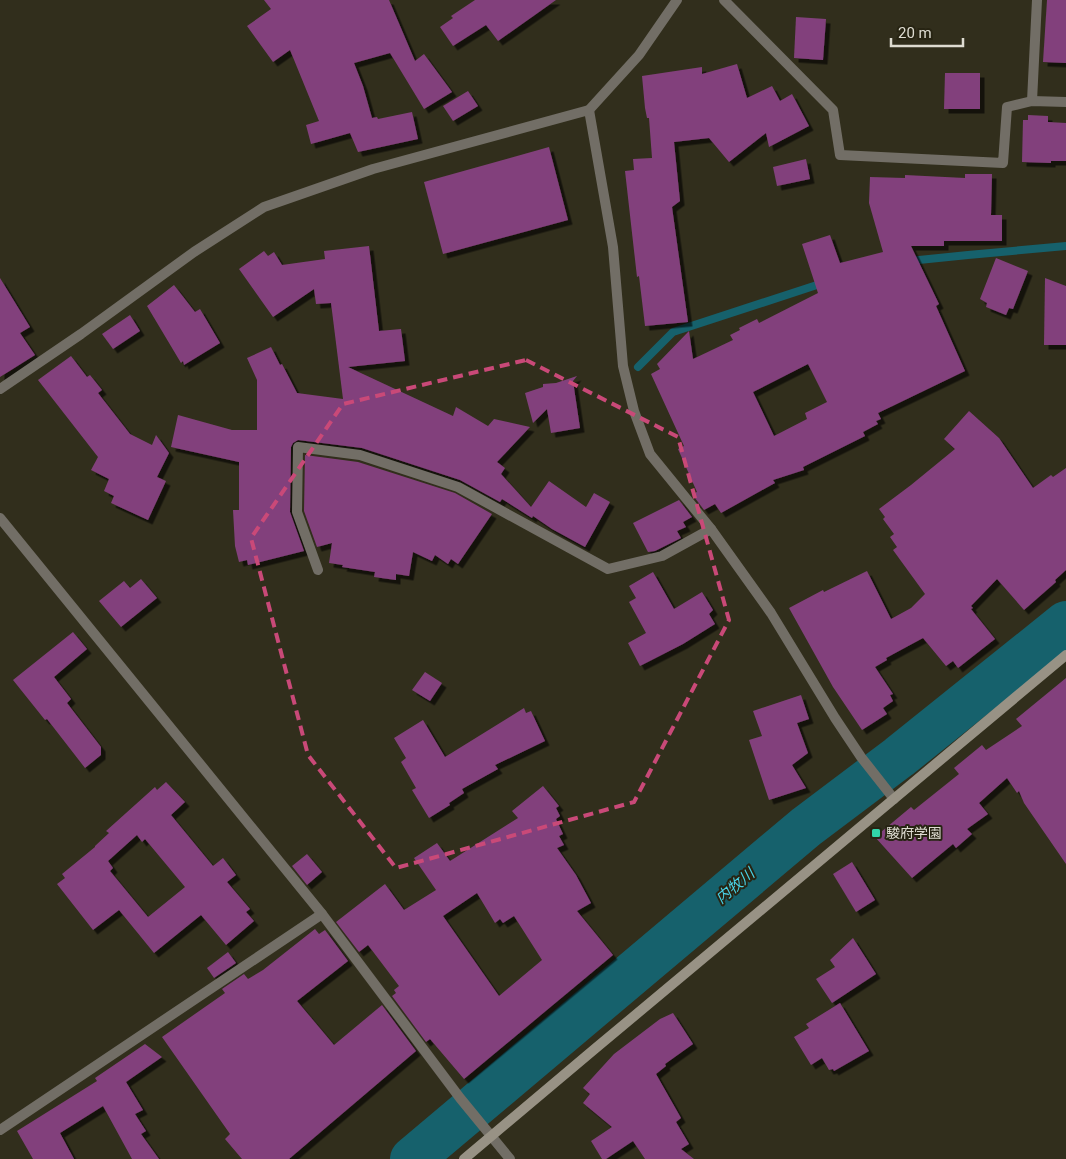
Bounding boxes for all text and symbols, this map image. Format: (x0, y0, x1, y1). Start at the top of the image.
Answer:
scale bar (891, 15, 964, 47)
text: 20 m (898, 24, 932, 42)
place label: 駿府学園 (886, 825, 942, 841)
marker: 駿府学園 (870, 827, 882, 839)
water label: 内牧川 (712, 863, 760, 907)

